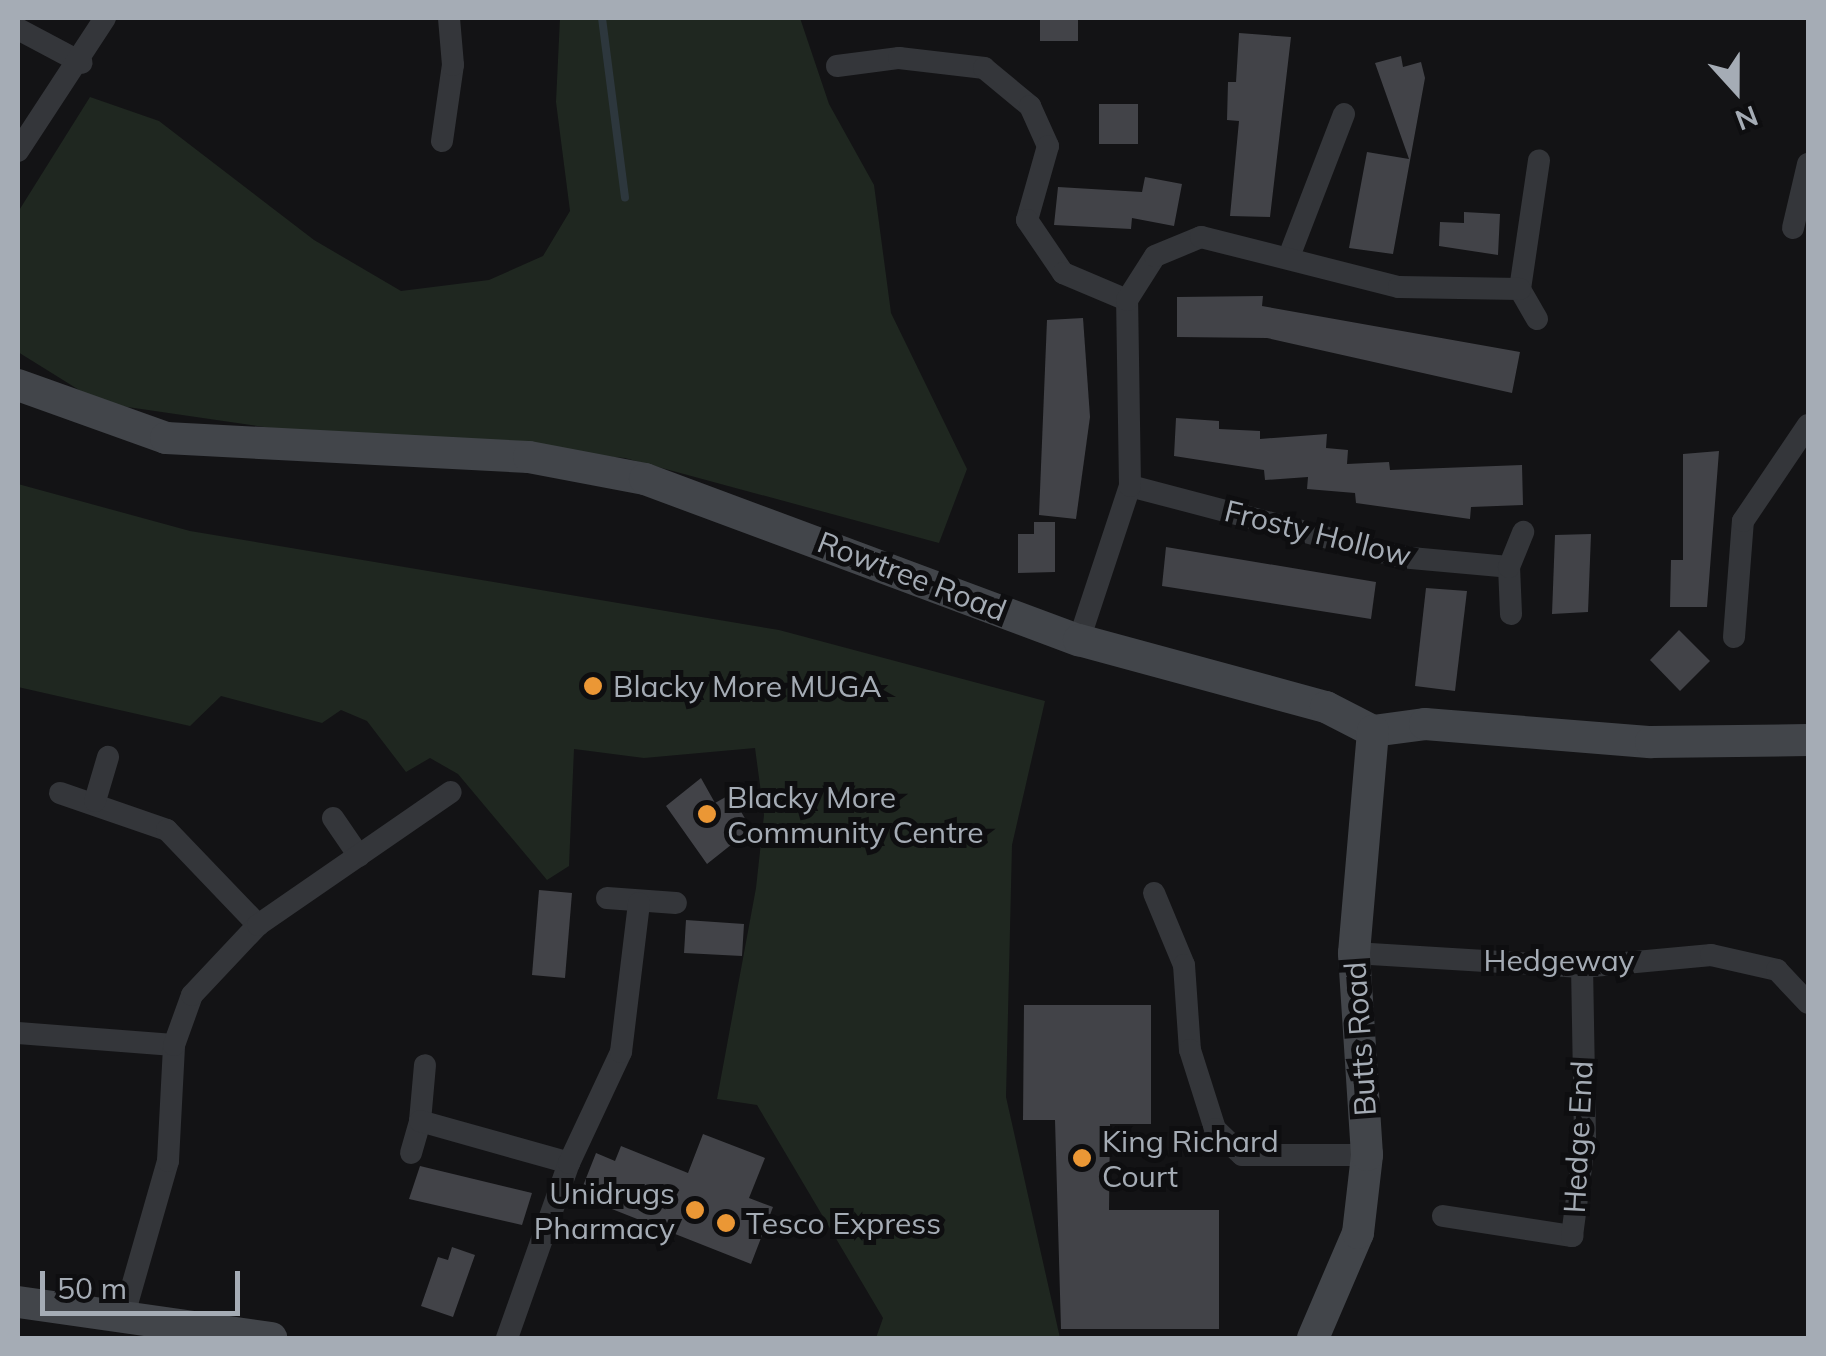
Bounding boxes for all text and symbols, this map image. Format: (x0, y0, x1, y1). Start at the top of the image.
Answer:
north arrow (1686, 40, 1786, 140)
text: N (1731, 98, 1763, 139)
street label: Frosty Hollow (1221, 492, 1415, 574)
street label: Rowtree Road (813, 524, 1011, 628)
place label: Blacky More MUGA (613, 668, 881, 704)
marker: Blacky More MUGA (582, 675, 604, 697)
place label: Blacky More Community Centre (727, 779, 984, 850)
marker: Blacky More Community Centre (696, 803, 718, 825)
street label: Hedgeway (1483, 942, 1635, 978)
street label: Butts Road (1337, 961, 1383, 1117)
street label: Hedge End (1556, 1060, 1600, 1214)
place label: King Richard Court (1102, 1123, 1279, 1194)
marker: King Richard Court (1071, 1147, 1093, 1169)
place label: Unidrugs Pharmacy (534, 1175, 675, 1246)
marker: Unidrugs Pharmacy (684, 1199, 706, 1221)
place label: Tesco Express (746, 1205, 941, 1241)
marker: Tesco Express (715, 1212, 737, 1234)
scale bar (45, 1251, 245, 1313)
text: 50 m (57, 1269, 127, 1307)

